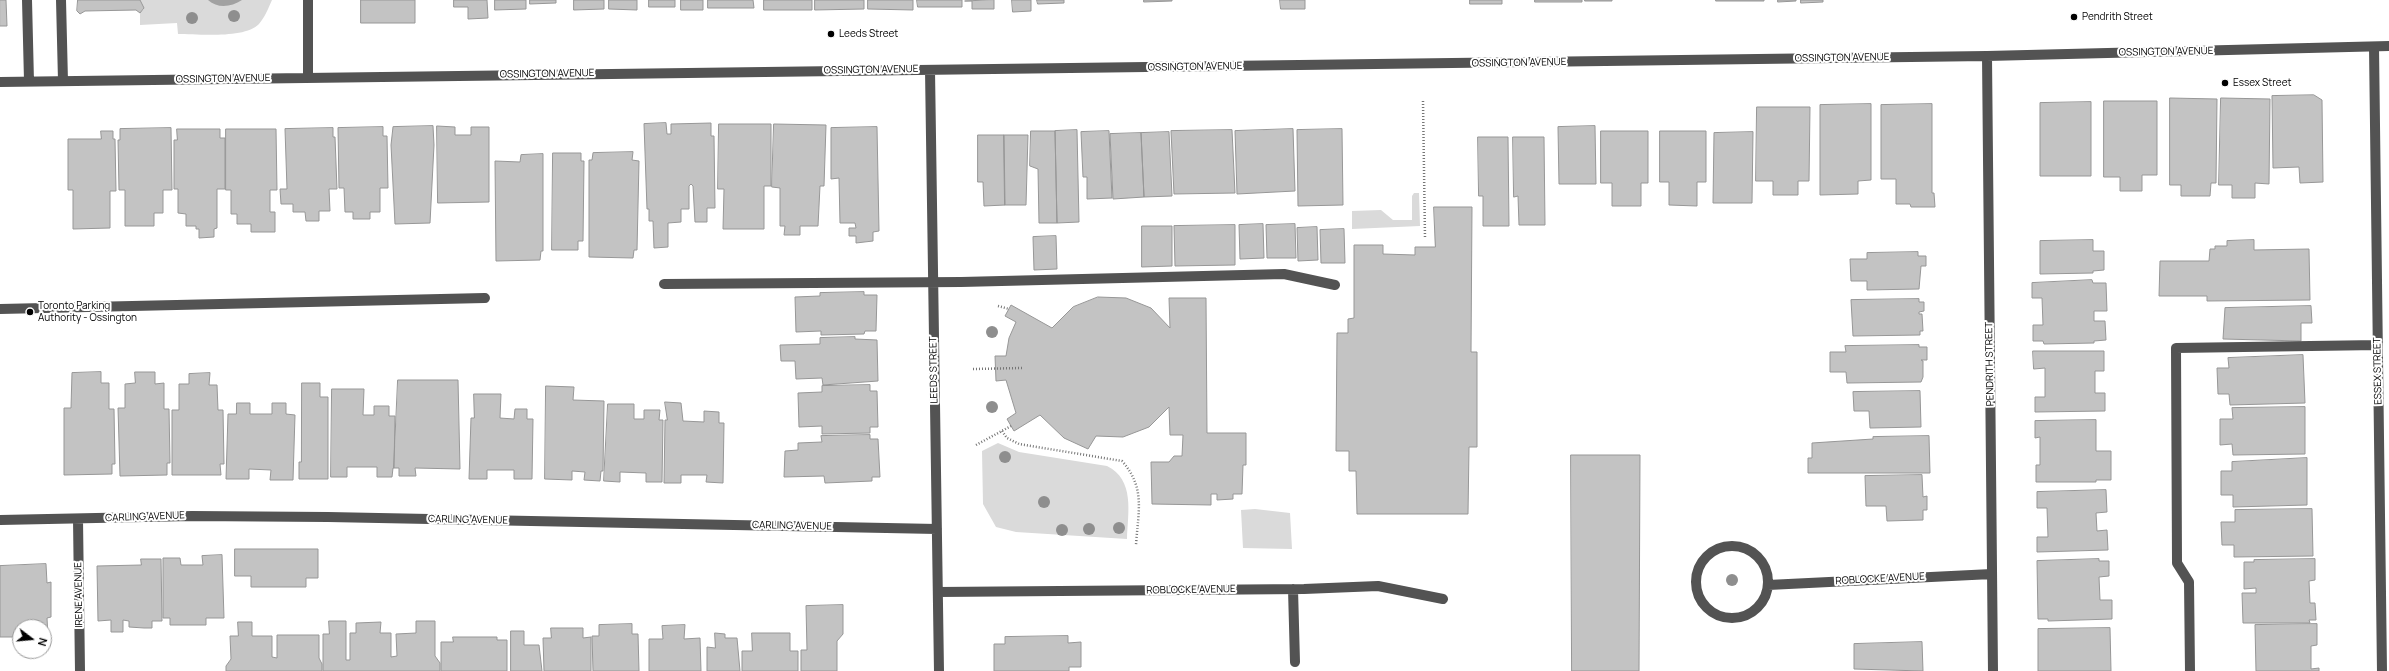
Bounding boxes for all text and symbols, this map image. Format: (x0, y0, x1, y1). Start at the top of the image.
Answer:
place label: Pendrith Street (2082, 11, 2153, 23)
marker: Pendrith Street (2069, 12, 2079, 22)
place label: Leeds Street (839, 28, 898, 40)
marker: Leeds Street (826, 29, 836, 39)
street label: OSSINGTON AVENUE (2119, 45, 2213, 59)
street label: OSSINGTON AVENUE (1795, 51, 1889, 65)
street label: OSSINGTON AVENUE (1472, 56, 1566, 70)
street label: OSSINGTON AVENUE (1148, 60, 1242, 74)
street label: OSSINGTON AVENUE (824, 63, 918, 77)
street label: OSSINGTON AVENUE (500, 67, 594, 81)
street label: OSSINGTON AVENUE (176, 72, 270, 86)
place label: Essex Street (2233, 77, 2291, 89)
marker: Essex Street (2220, 78, 2230, 88)
place label: Toronto Parking Authority - Ossington (38, 300, 137, 324)
marker: Toronto Parking Authority - Ossington (25, 307, 35, 317)
street label: PENDRITH STREET (1983, 322, 1997, 406)
street label: LEEDS STREET (927, 336, 941, 404)
street label: ESSEX STREET (2371, 337, 2385, 405)
street label: CARLING AVENUE (105, 510, 185, 524)
street label: CARLING AVENUE (428, 513, 508, 527)
street label: CARLING AVENUE (752, 519, 832, 533)
street label: IRENE AVENUE (72, 562, 86, 628)
street label: ROBLOCKE AVENUE (1835, 571, 1925, 587)
street label: ROBLOCKE AVENUE (1146, 583, 1236, 597)
north arrow (12, 619, 52, 659)
text: N (35, 636, 51, 648)

